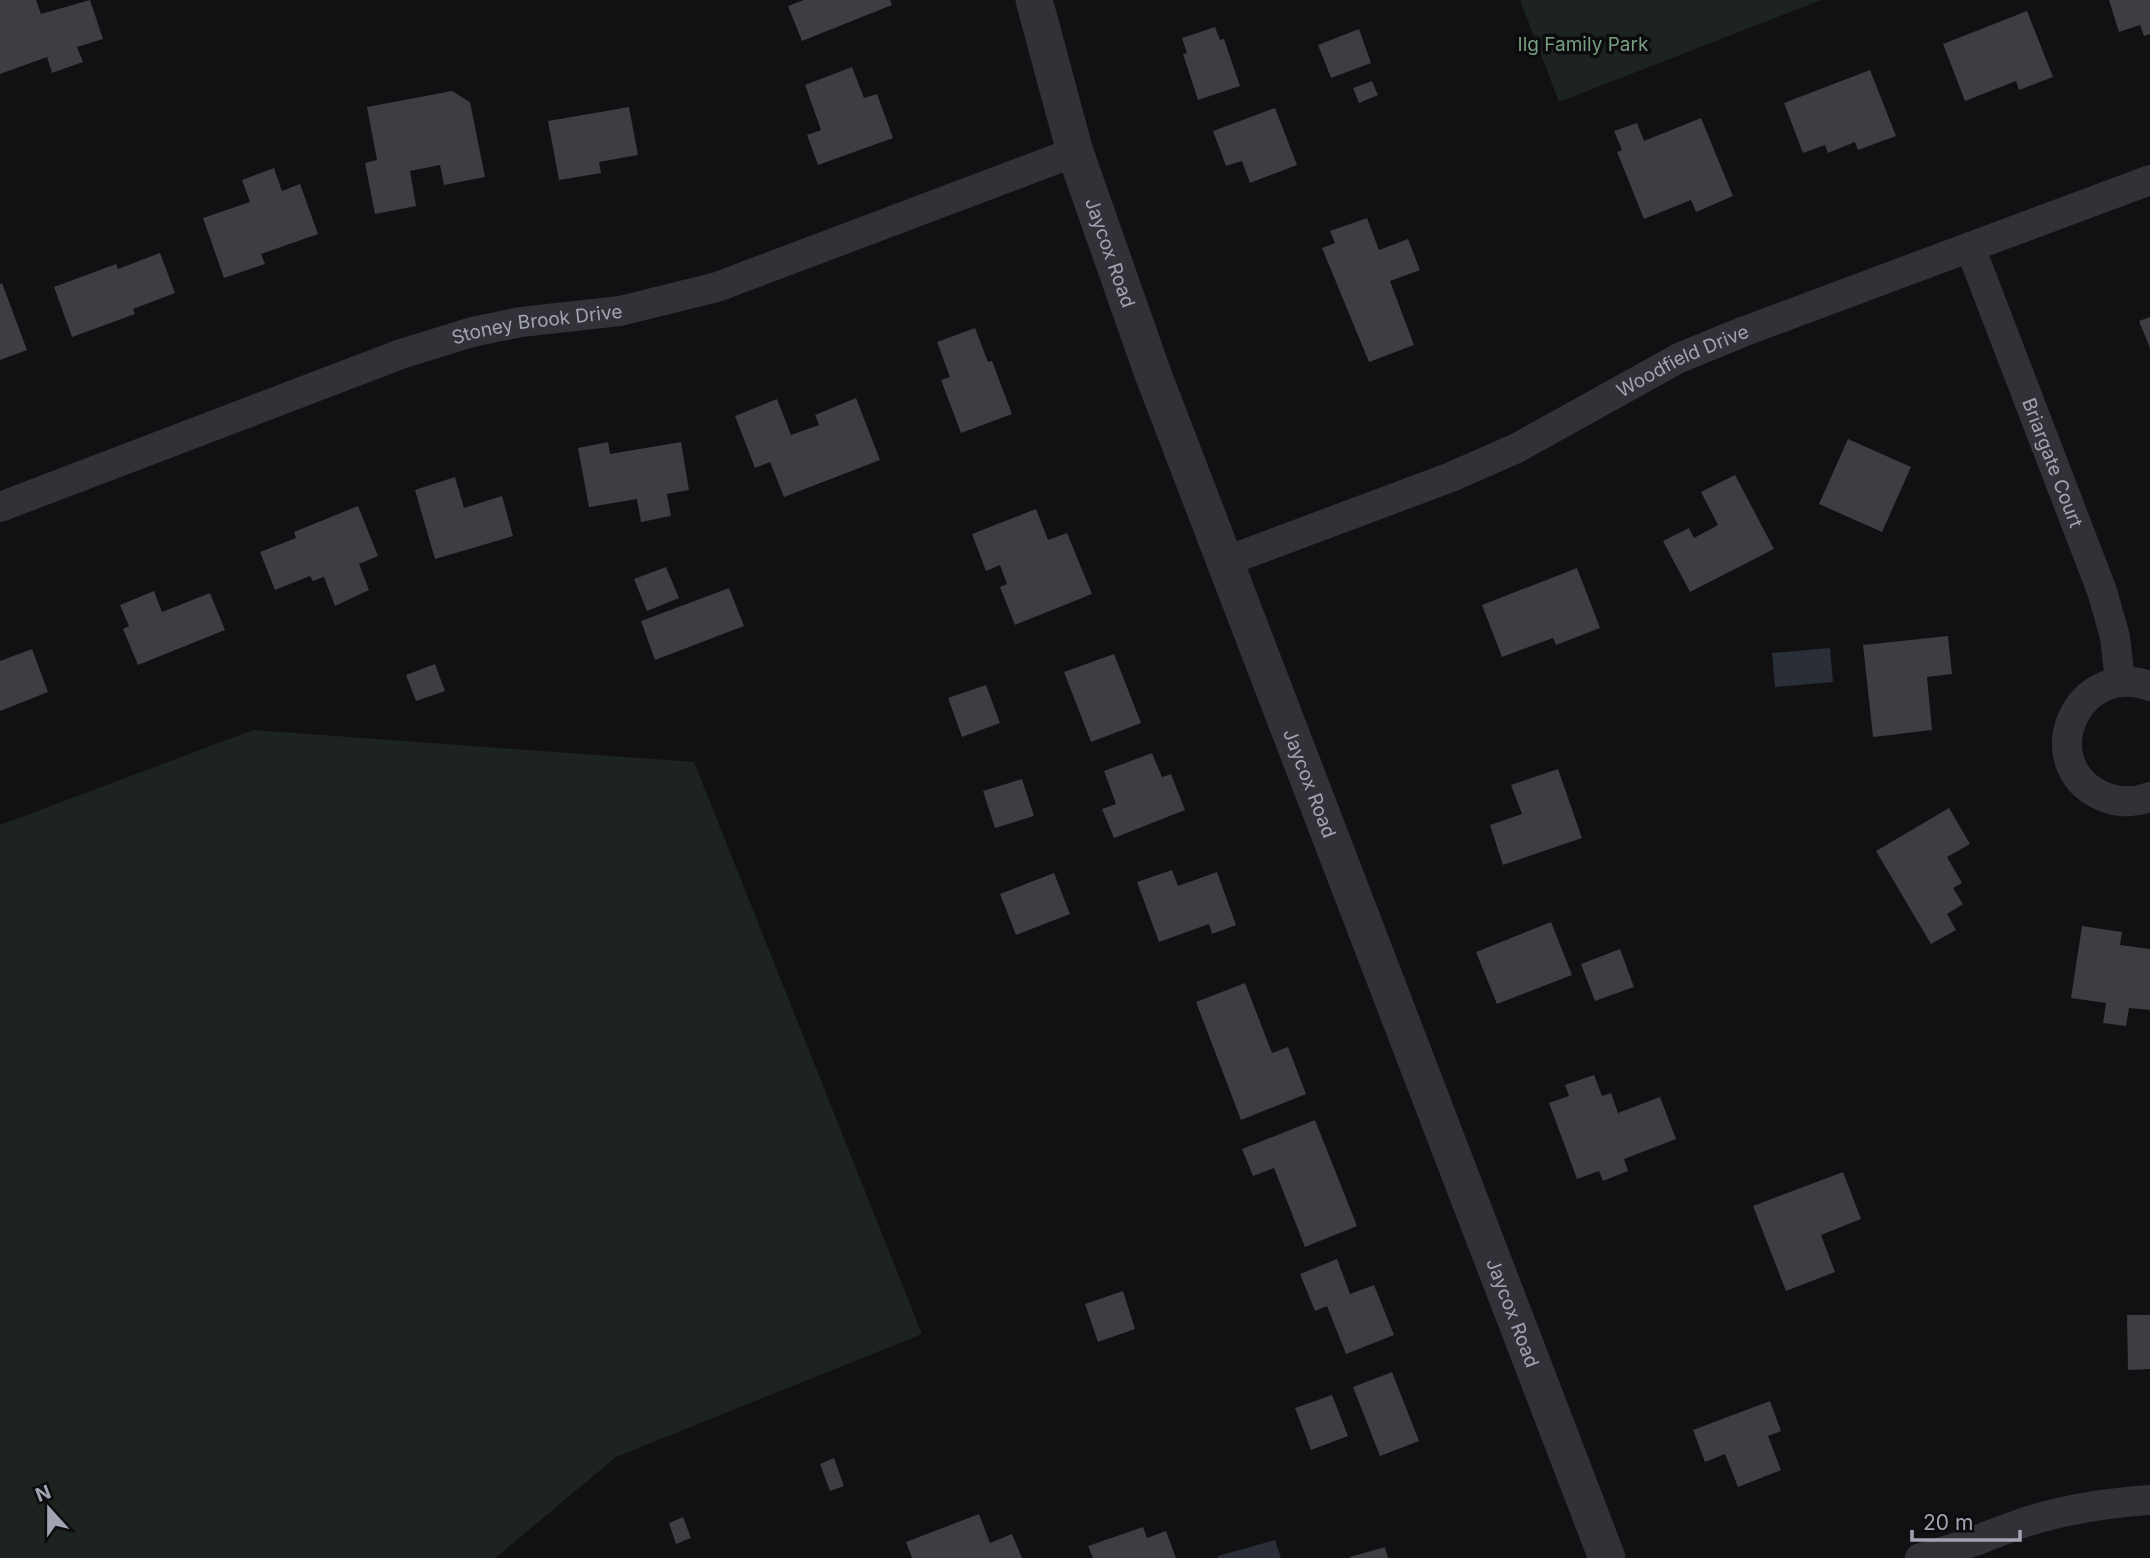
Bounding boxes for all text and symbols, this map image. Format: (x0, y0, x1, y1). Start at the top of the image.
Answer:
park label: Ilg Family Park (1518, 33, 1649, 56)
street label: Jaycox Road (1080, 195, 1140, 311)
street label: Stoney Brook Drive (449, 299, 623, 349)
street label: Woodfield Drive (1613, 319, 1752, 402)
street label: Briargate Court (2017, 395, 2088, 531)
street label: Jaycox Road (1279, 725, 1341, 841)
street label: Jaycox Road (1482, 1255, 1544, 1370)
north arrow (14, 1474, 84, 1544)
text: N (32, 1480, 54, 1507)
scale bar (1912, 1498, 2021, 1542)
text: 20 m (1923, 1510, 1973, 1535)

